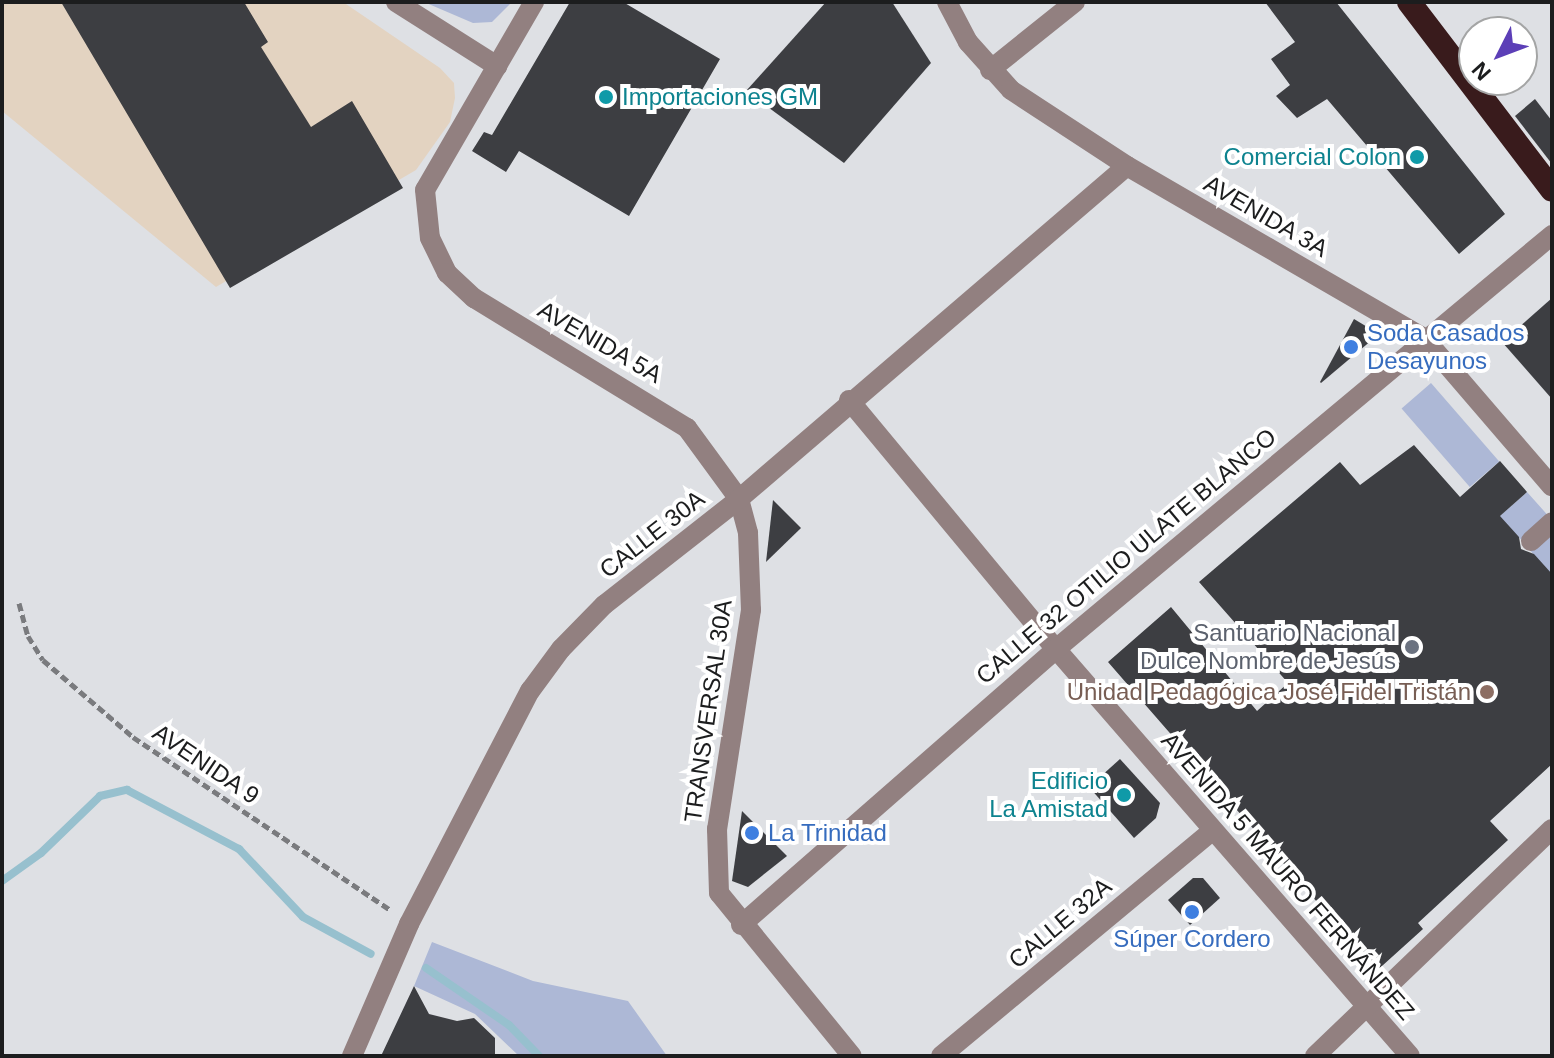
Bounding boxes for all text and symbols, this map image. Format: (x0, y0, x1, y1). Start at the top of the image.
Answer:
north arrow (1458, 16, 1538, 96)
text: N (1467, 57, 1496, 85)
place label: Importaciones GM (622, 83, 818, 111)
marker: Importaciones GM (597, 88, 615, 106)
place label: Comercial Colon (1224, 143, 1401, 171)
marker: Comercial Colon (1408, 148, 1426, 166)
street label: AVENIDA 3A (1198, 169, 1334, 263)
street label: AVENIDA 5A (532, 295, 668, 389)
place label: Soda Casados Desayunos (1367, 319, 1524, 375)
marker: Soda Casados Desayunos (1342, 338, 1360, 356)
street label: CALLE 32 OTILIO ULATE BLANCO (970, 422, 1282, 690)
street label: CALLE 30A (594, 484, 710, 584)
street label: TRANSVERSAL 30A (678, 597, 738, 825)
place label: Santuario Nacional Dulce Nombre de Jesús (1140, 619, 1396, 675)
marker: Santuario Nacional Dulce Nombre de Jesús (1403, 638, 1421, 656)
place label: Unidad Pedagógica José Fidel Tristán (1066, 678, 1471, 706)
marker: Unidad Pedagógica José Fidel Tristán (1478, 683, 1496, 701)
street label: AVENIDA 9 (147, 718, 265, 810)
street label: AVENIDA 5 MAURO FERNÁNDEZ (1155, 726, 1421, 1026)
place label: Edificio La Amistad (988, 767, 1108, 823)
marker: Edificio La Amistad (1115, 786, 1133, 804)
place label: La Trinidad (768, 819, 887, 847)
marker: La Trinidad (743, 824, 761, 842)
street label: CALLE 32A (1003, 872, 1117, 974)
marker: Súper Cordero (1183, 903, 1201, 921)
place label: Súper Cordero (1113, 925, 1271, 953)

